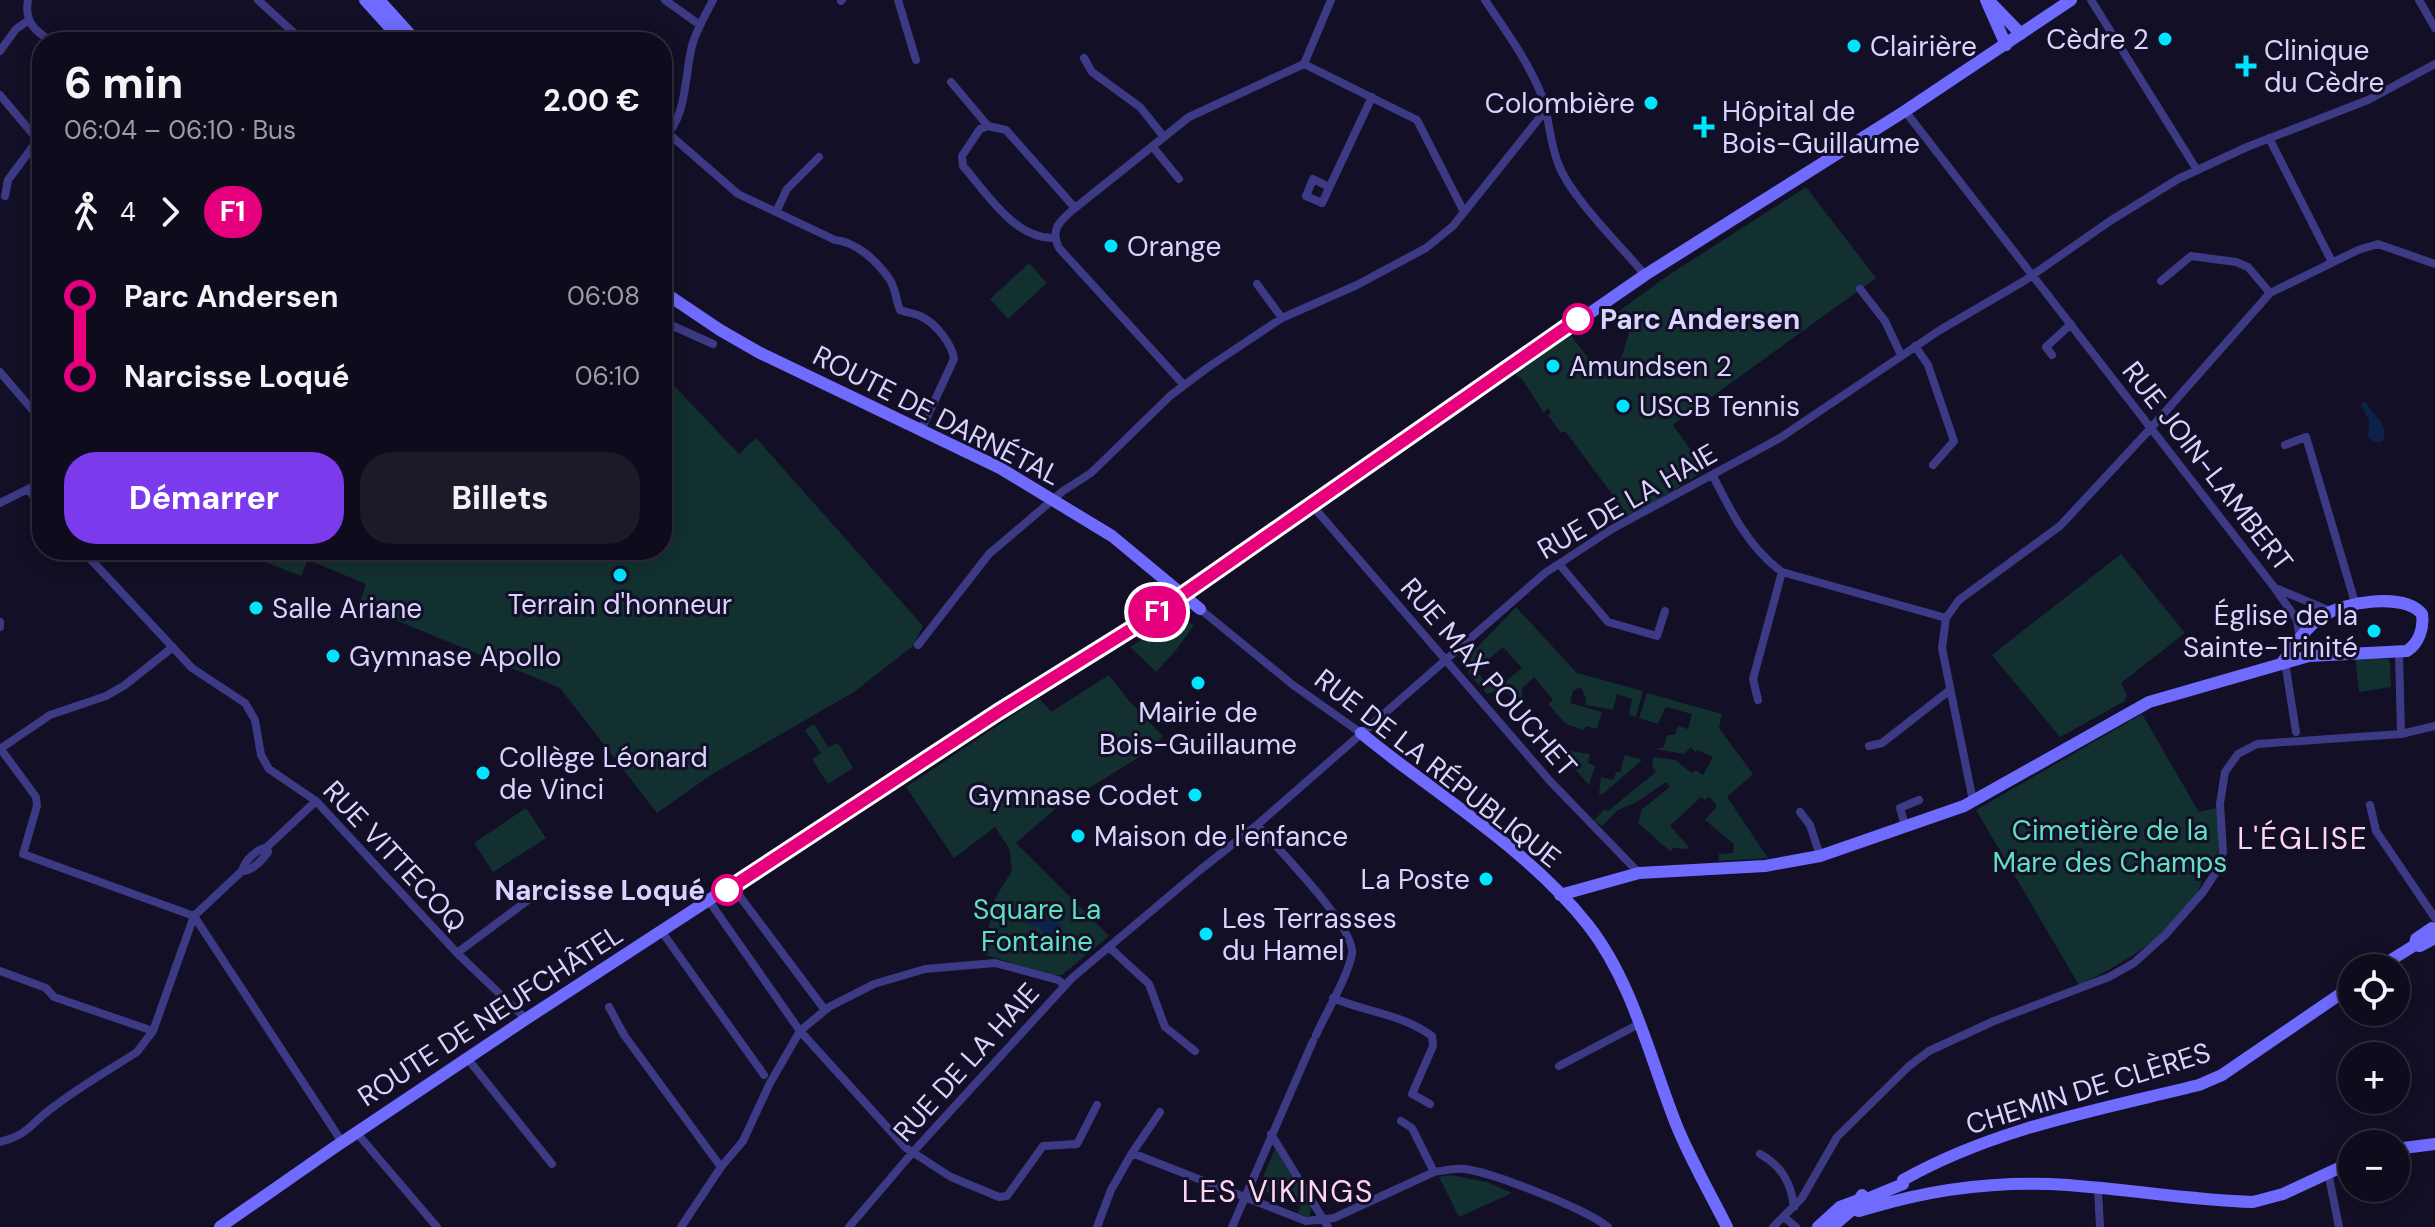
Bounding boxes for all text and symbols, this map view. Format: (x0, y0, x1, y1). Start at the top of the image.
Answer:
place label: Cèdre 2 (2046, 21, 2149, 58)
place label: Clairière (1870, 28, 1977, 65)
marker: Cèdre 2 (2156, 30, 2174, 48)
place label: Clinique du Cèdre (2264, 32, 2384, 101)
marker: Clairière (1845, 37, 1863, 55)
text: 6 min (64, 54, 183, 112)
marker: Clinique du Cèdre (2235, 55, 2257, 77)
text: 2.00 € (543, 81, 640, 120)
place label: Colombière (1485, 85, 1635, 122)
place label: Hôpital de Bois-Guillaume (1722, 93, 1920, 162)
marker: Colombière (1642, 94, 1660, 112)
text: 06:04 – 06:10 · Bus (64, 113, 296, 147)
marker: Hôpital de Bois-Guillaume (1693, 116, 1715, 138)
icon: walk (64, 190, 108, 234)
icon: forward (148, 190, 192, 234)
text: F1 (220, 193, 246, 230)
text: 4 (120, 195, 136, 229)
place label: Orange (1127, 228, 1221, 265)
marker: Orange (1102, 237, 1120, 255)
text: Parc Andersen (124, 277, 339, 316)
text: 06:08 (567, 279, 640, 313)
place label: Parc Andersen (1600, 301, 1800, 338)
marker: Parc Andersen (1563, 304, 1593, 334)
street label: ROUTE DE DARNÉTAL (807, 337, 1067, 494)
place label: Amundsen 2 (1569, 348, 1732, 385)
street label: RUE JOIN-LAMBERT (2114, 354, 2301, 579)
text: Narcisse Loqué (124, 357, 350, 396)
marker: Amundsen 2 (1544, 357, 1562, 375)
text: 06:10 (575, 359, 640, 393)
place label: USCB Tennis (1639, 388, 1800, 425)
marker: USCB Tennis (1614, 397, 1632, 415)
street label: RUE DE LA HAIE (1531, 435, 1724, 568)
button: Démarrer (64, 452, 344, 544)
button: Billets (360, 452, 640, 544)
marker: Terrain d'honneur (611, 566, 629, 584)
street label: RUE MAX POUCHET (1392, 570, 1585, 784)
place label: Terrain d'honneur (508, 586, 732, 623)
line badge: F1 (1121, 586, 1193, 638)
place label: Salle Ariane (272, 590, 422, 627)
text: F1 (1144, 593, 1170, 630)
place label: Église de la Sainte-Trinité (2183, 597, 2358, 666)
marker: Salle Ariane (247, 599, 265, 617)
marker: Église de la Sainte-Trinité (2365, 622, 2383, 640)
place label: Gymnase Apollo (349, 638, 561, 675)
marker: Gymnase Apollo (324, 647, 342, 665)
street label: RUE DE LA RÉPUBLIQUE (1307, 661, 1568, 876)
marker: Mairie de Bois-Guillaume (1189, 674, 1207, 692)
place label: Mairie de Bois-Guillaume (1099, 694, 1297, 763)
place label: Collège Léonard de Vinci (499, 739, 708, 808)
marker: Collège Léonard de Vinci (474, 764, 492, 782)
street label: RUE VITTECOQ (315, 773, 474, 940)
place label: Gymnase Codet (968, 777, 1179, 814)
marker: Gymnase Codet (1186, 786, 1204, 804)
park label: Cimetière de la Mare des Champs (1993, 812, 2227, 881)
place label: Maison de l'enfance (1094, 818, 1348, 855)
district label: L'ÉGLISE (2237, 819, 2369, 858)
marker: Maison de l'enfance (1069, 827, 1087, 845)
place label: La Poste (1361, 861, 1470, 898)
marker: La Poste (1477, 870, 1495, 888)
place label: Narcisse Loqué (495, 872, 705, 909)
marker: Narcisse Loqué (712, 875, 742, 905)
park label: Square La Fontaine (973, 891, 1101, 960)
place label: Les Terrasses du Hamel (1222, 900, 1397, 969)
street label: ROUTE DE NEUFCHÂTEL (351, 916, 630, 1115)
marker: Les Terrasses du Hamel (1197, 925, 1215, 943)
map controls (2338, 954, 2410, 1202)
button: locate (2338, 954, 2410, 1026)
street label: RUE DE LA HAIE (885, 975, 1048, 1150)
street label: CHEMIN DE CLÈRES (1961, 1034, 2215, 1143)
button: + (2338, 1042, 2410, 1114)
button: − (2338, 1130, 2410, 1202)
district label: LES VIKINGS (1182, 1172, 1374, 1211)

